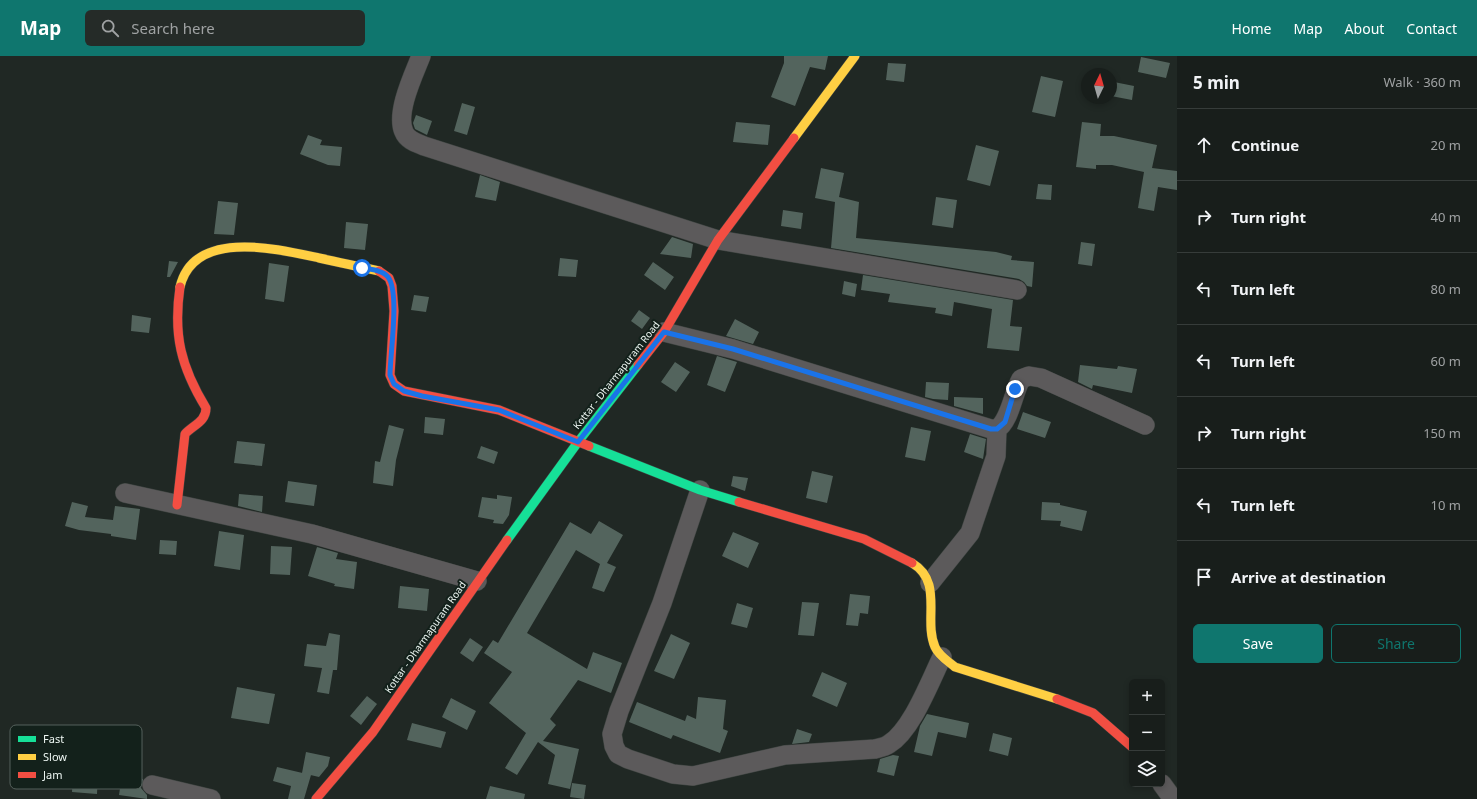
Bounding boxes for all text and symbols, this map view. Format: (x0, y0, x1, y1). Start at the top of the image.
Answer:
search box (85, 10, 365, 46)
text: Map (20, 15, 61, 41)
icon: search (99, 17, 121, 39)
text: Search here (131, 18, 215, 38)
text: Home (1232, 19, 1271, 38)
text: Map (1293, 19, 1323, 38)
text: About (1345, 19, 1384, 38)
text: Contact (1406, 19, 1457, 38)
north arrow (1081, 68, 1117, 104)
text: 5 min (1193, 71, 1240, 94)
text: Walk · 360 m (1383, 73, 1461, 91)
icon: ahead (1193, 134, 1215, 156)
text: Continue (1231, 135, 1299, 155)
text: 20 m (1431, 136, 1461, 154)
icon: right (1193, 206, 1215, 228)
text: Turn right (1231, 207, 1306, 227)
text: 40 m (1431, 208, 1461, 226)
route start (353, 259, 371, 277)
icon: left (1193, 278, 1215, 300)
text: Turn left (1231, 279, 1295, 299)
text: 80 m (1431, 280, 1461, 298)
street label: Kottar - Dharmapuram Road (569, 318, 663, 432)
icon: left (1193, 350, 1215, 372)
text: Turn left (1231, 351, 1295, 371)
text: 60 m (1431, 352, 1461, 370)
route end (1006, 380, 1024, 398)
icon: right (1193, 422, 1215, 444)
text: Turn right (1231, 423, 1306, 443)
text: 150 m (1423, 424, 1461, 442)
icon: left (1193, 494, 1215, 516)
text: Turn left (1231, 495, 1295, 515)
text: 10 m (1431, 496, 1461, 514)
icon: arrive (1193, 566, 1215, 588)
text: Arrive at destination (1231, 567, 1386, 587)
street label: Kottar - Dharmapuram Road (381, 578, 469, 696)
button: Save (1193, 624, 1323, 663)
button: Share (1331, 624, 1461, 663)
map controls (1129, 679, 1165, 787)
button: + (1129, 679, 1165, 715)
button: − (1129, 715, 1165, 751)
legend (10, 725, 142, 789)
text: Fast (43, 731, 64, 746)
text: Slow (43, 749, 67, 764)
button: layers (1129, 751, 1165, 787)
text: Jam (42, 767, 62, 782)

